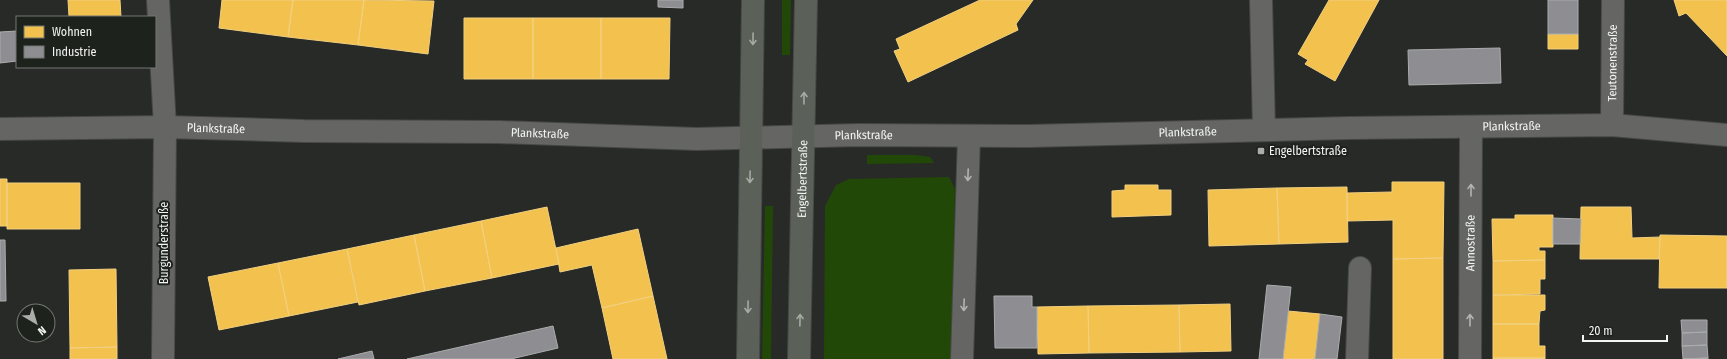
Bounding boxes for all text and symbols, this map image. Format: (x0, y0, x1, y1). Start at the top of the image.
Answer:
legend (16, 16, 156, 68)
street label: Teutonenstraße (1605, 24, 1620, 102)
text: Wohnen (52, 25, 92, 39)
one-way arrow (749, 32, 756, 45)
text: Industrie (52, 45, 96, 59)
one-way arrow (800, 92, 808, 105)
street label: Plankstraße (1482, 119, 1541, 133)
street label: Plankstraße (187, 121, 245, 136)
street label: Plankstraße (1158, 124, 1217, 140)
street label: Plankstraße (511, 125, 569, 141)
street label: Plankstraße (835, 128, 893, 143)
street label: Engelbertstraße (795, 140, 810, 218)
place label: Engelbertstraße (1269, 144, 1347, 158)
marker: Engelbertstraße (1256, 146, 1266, 156)
one-way arrow (964, 168, 972, 181)
one-way arrow (746, 170, 754, 183)
one-way arrow (1467, 184, 1475, 197)
street label: Burgunderstraße (157, 202, 171, 284)
street label: Annostraße (1463, 215, 1478, 271)
one-way arrow (960, 298, 967, 311)
one-way arrow (744, 300, 752, 313)
north arrow (16, 303, 56, 343)
one-way arrow (796, 314, 804, 327)
one-way arrow (1466, 314, 1474, 327)
scale bar (1583, 317, 1667, 343)
text: N (35, 323, 48, 338)
text: 20 m (1589, 324, 1613, 338)

